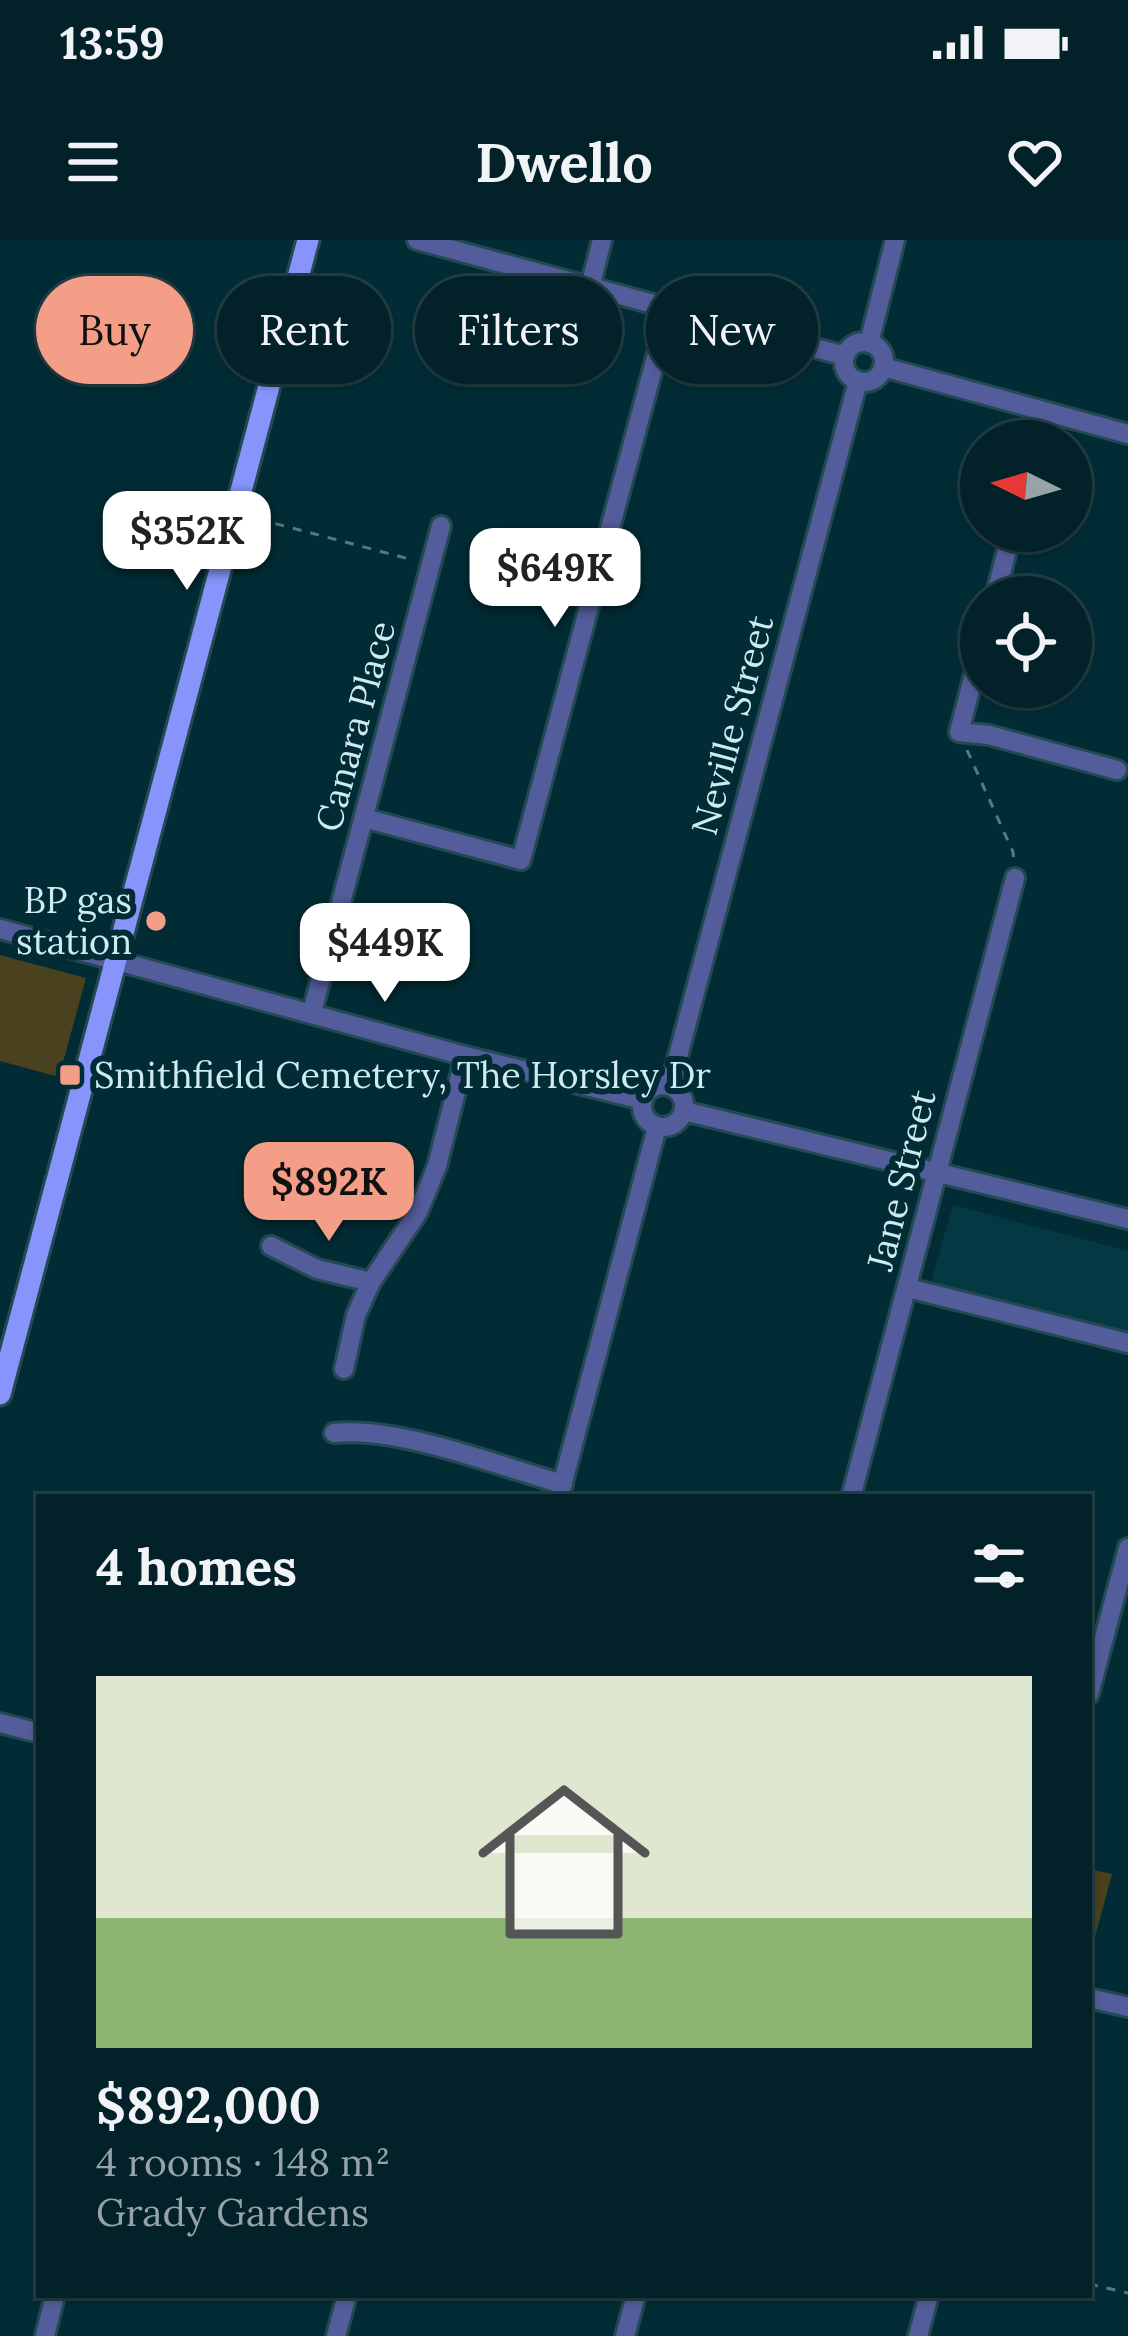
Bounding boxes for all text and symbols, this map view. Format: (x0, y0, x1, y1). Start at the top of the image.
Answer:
text: 13:59 (60, 14, 165, 71)
text: Dwello (475, 128, 653, 197)
icon: menu (60, 129, 126, 195)
icon: heart (1002, 129, 1068, 195)
chip: Buy (36, 276, 193, 384)
chip: Rent (217, 276, 391, 384)
chip: Filters (415, 276, 622, 384)
chip: New (646, 276, 818, 384)
north arrow (960, 420, 1092, 552)
map controls (960, 420, 1092, 708)
pin: $352K (103, 491, 271, 593)
text: $352K (130, 505, 244, 555)
pin: $649K (471, 528, 639, 630)
text: $649K (497, 542, 613, 592)
button: locate (960, 576, 1092, 708)
street label: Neville Street (681, 610, 783, 840)
street label: Canara Place (305, 616, 405, 836)
place label: BP gas station (16, 877, 132, 964)
pin: $449K (301, 903, 469, 1005)
marker: BP gas station (143, 908, 169, 934)
text: $449K (327, 917, 443, 967)
place label: Smithfield Cemetery, The Horsley Dr (94, 1052, 711, 1098)
marker: Smithfield Cemetery, The Horsley Dr (57, 1062, 83, 1088)
street label: Jane Street (856, 1085, 946, 1276)
pin: $892K (245, 1142, 413, 1244)
text: $892K (271, 1156, 387, 1206)
icon: filters (966, 1533, 1032, 1599)
text: 4 homes (96, 1534, 297, 1599)
icon: home (456, 1754, 672, 1970)
text: $892,000 (96, 2072, 321, 2137)
text: 4 rooms · 148 m² (96, 2137, 390, 2187)
text: Grady Gardens (96, 2187, 369, 2237)

